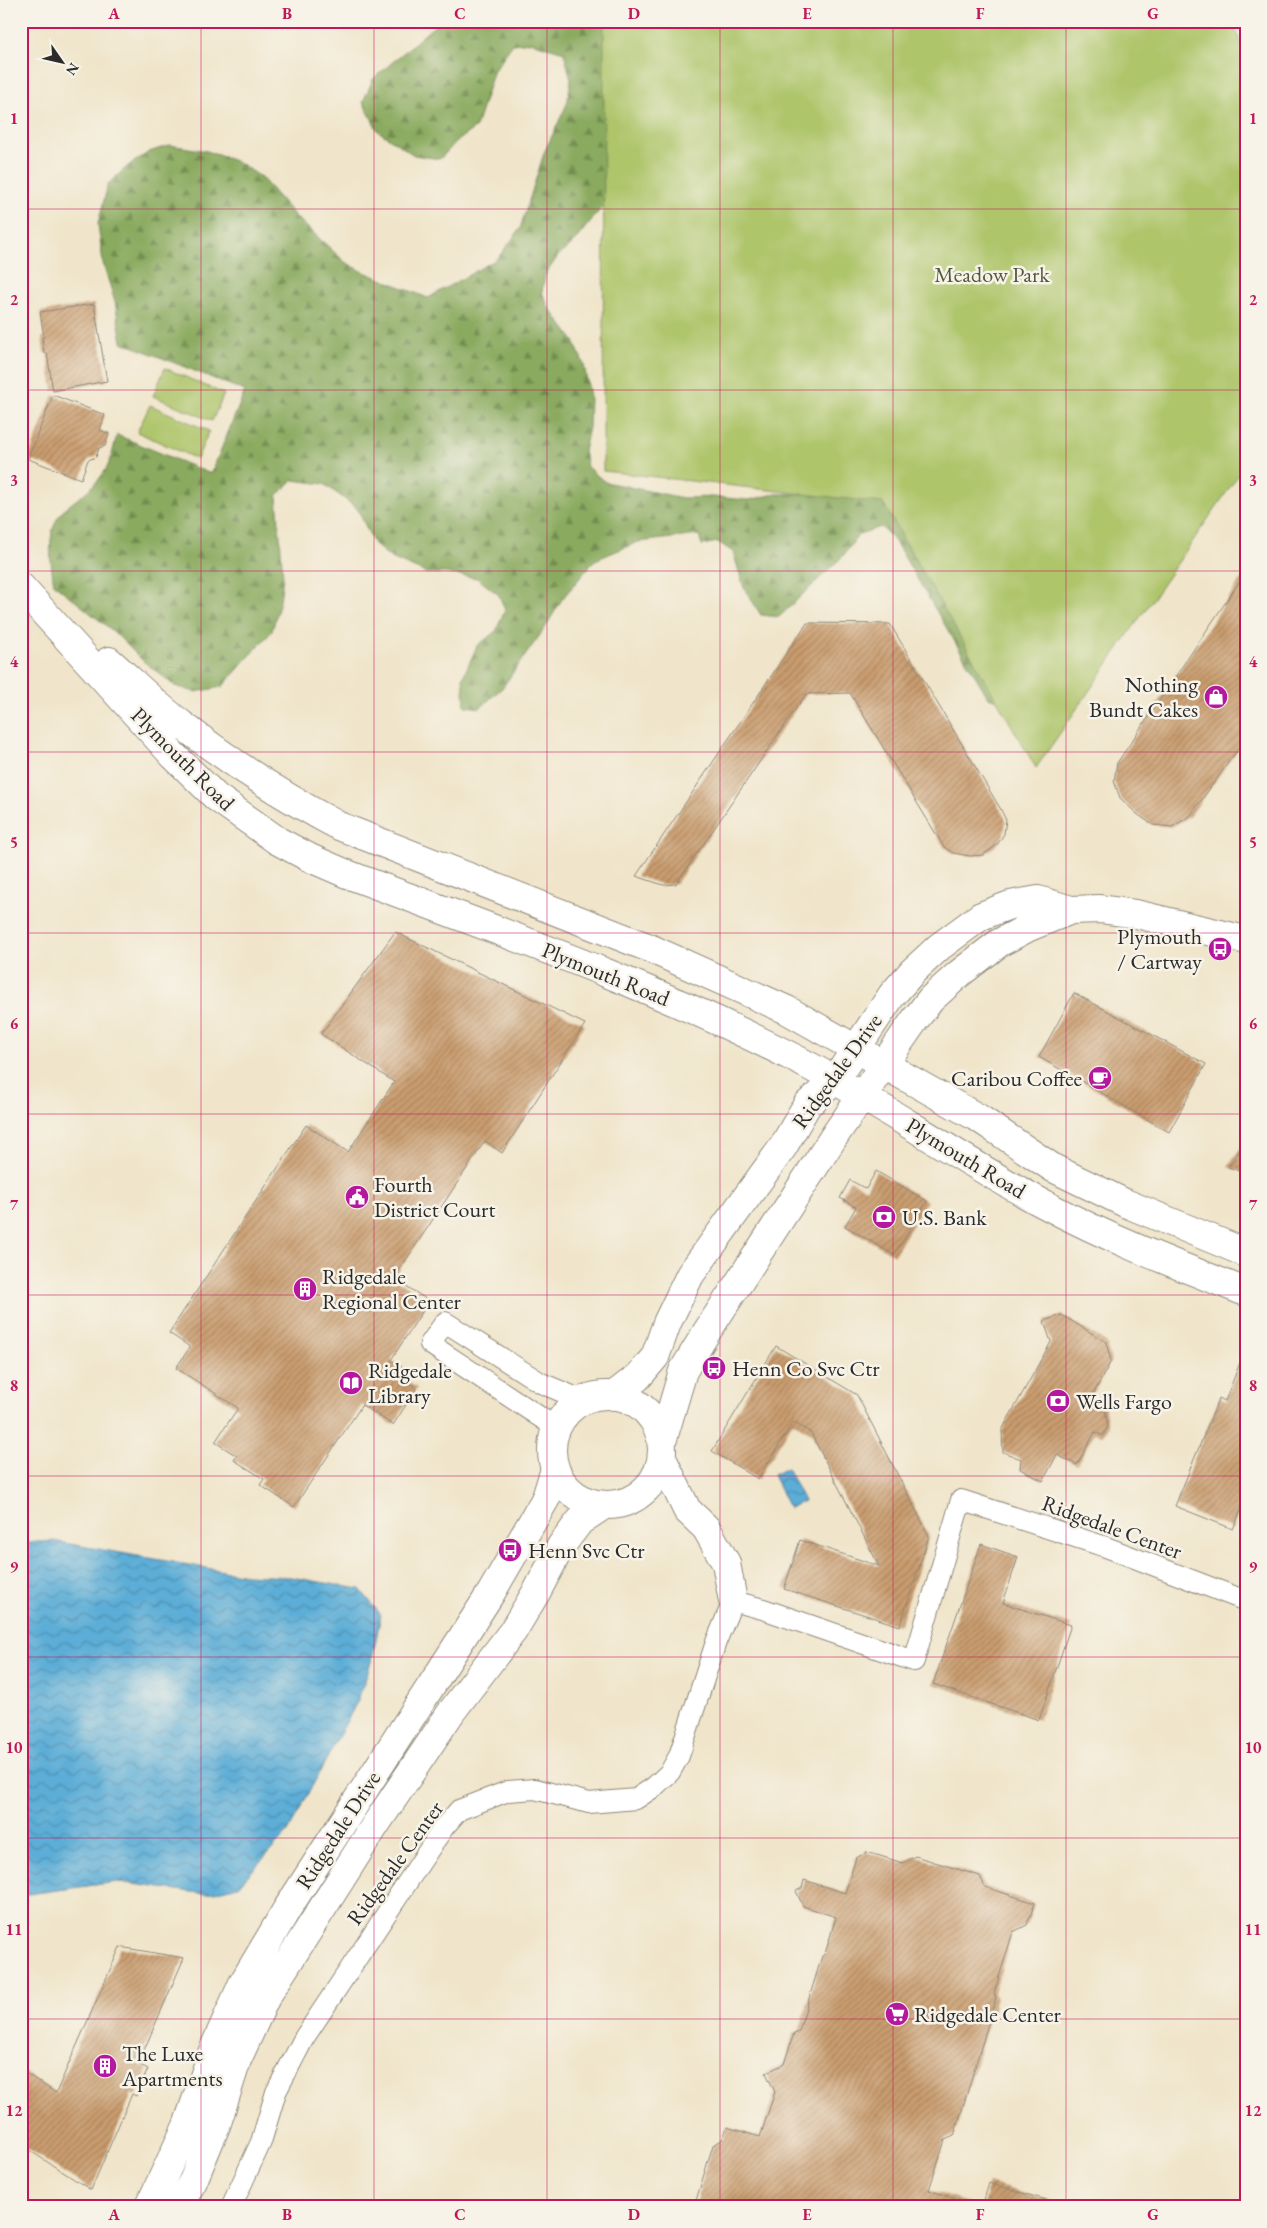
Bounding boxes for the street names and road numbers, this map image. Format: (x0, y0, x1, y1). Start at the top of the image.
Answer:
street label: Plymouth Road (125, 701, 242, 818)
street label: Plymouth Road (538, 935, 675, 1013)
street label: Ridgedale Drive (786, 1007, 889, 1134)
street label: Plymouth Road (901, 1111, 1032, 1206)
street label: Ridgedale Center (1038, 1488, 1187, 1566)
street label: Ridgedale Drive (289, 1765, 387, 1895)
street label: Ridgedale Center (340, 1795, 450, 1931)

